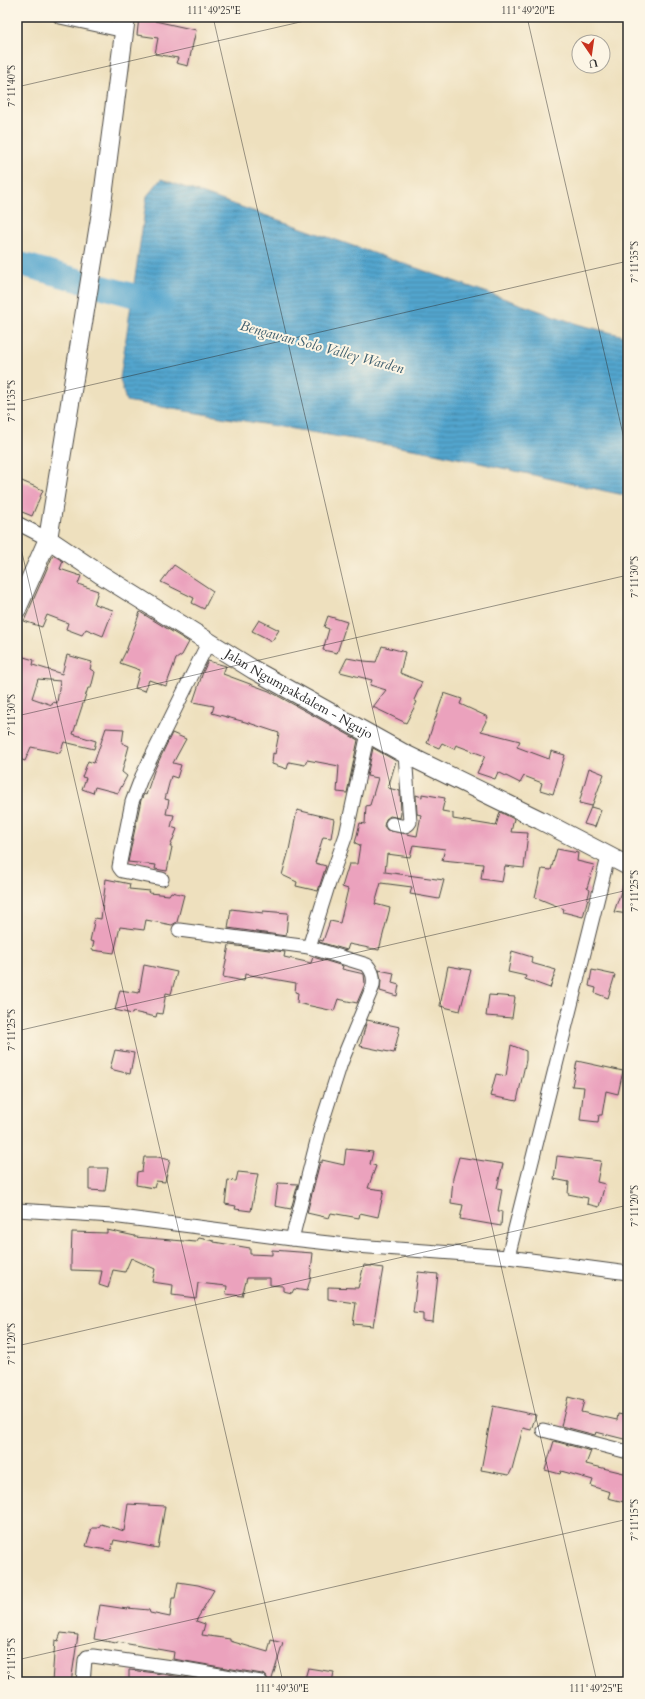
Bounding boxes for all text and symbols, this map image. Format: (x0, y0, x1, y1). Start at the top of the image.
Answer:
text: 111°49'25"E (187, 4, 241, 18)
text: 111°49'20"E (501, 4, 555, 18)
north arrow (571, 34, 611, 74)
text: U (587, 55, 599, 72)
text: 7°11'40"S (5, 65, 19, 107)
text: 7°11'35"S (628, 241, 642, 283)
water label: Bengawan Solo Valley Warden (238, 316, 406, 378)
text: 7°11'35"S (5, 380, 19, 422)
text: 7°11'30"S (628, 556, 642, 598)
street label: Jalan Ngumpakdalem - Ngujo (220, 644, 376, 743)
text: 7°11'30"S (5, 694, 19, 736)
text: 7°11'25"S (628, 870, 642, 912)
text: 7°11'25"S (5, 1009, 19, 1051)
text: 7°11'20"S (628, 1185, 642, 1227)
text: 7°11'20"S (5, 1323, 19, 1365)
text: 7°11'15"S (628, 1499, 642, 1541)
text: 7°11'15"S (5, 1638, 19, 1680)
text: 111°49'30"E (255, 1682, 309, 1696)
text: 111°49'25"E (569, 1682, 623, 1696)

